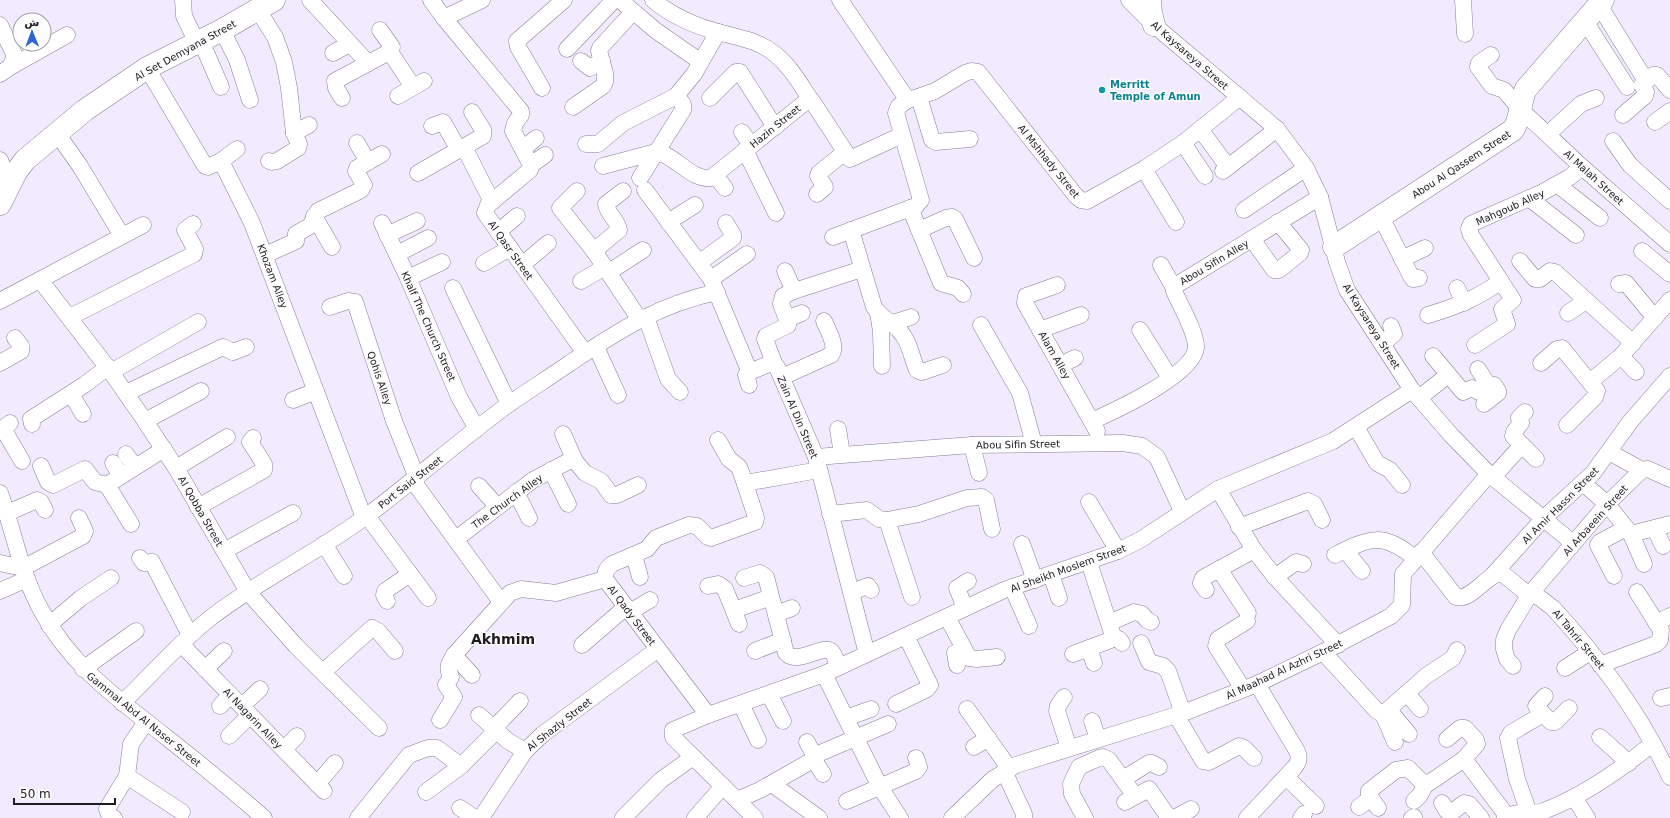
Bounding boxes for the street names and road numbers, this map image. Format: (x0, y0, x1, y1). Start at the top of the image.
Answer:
street label: Al Set Demyana Street (133, 18, 238, 83)
street label: Al Kaysareya Street (1149, 19, 1230, 92)
street label: Hazin Street (748, 103, 803, 150)
street label: Al Mshhady Street (1016, 122, 1082, 200)
street label: Abou Al Qassem Street (1410, 128, 1513, 200)
street label: Al Malah Street (1562, 148, 1626, 207)
street label: Mahgoub Alley (1474, 187, 1546, 228)
street label: Al Qasr Street (486, 219, 535, 282)
street label: Abou Sifin Alley (1178, 238, 1251, 287)
street label: Khozam Alley (255, 243, 290, 310)
street label: Khalf The Church Street (399, 270, 458, 383)
street label: Al Kaysareya Street (1341, 282, 1402, 371)
street label: Alam Alley (1037, 329, 1073, 381)
street label: Qohis Alley (365, 350, 394, 406)
street label: Zain Al Din Street (775, 374, 820, 460)
street label: Abou Sifin Street (976, 438, 1060, 451)
street label: Port Said Street (376, 454, 445, 511)
street label: Al Amir Hassn Street (1520, 465, 1601, 546)
street label: The Church Alley (469, 472, 545, 531)
street label: Al Qobba Street (176, 474, 225, 548)
street label: Al Arbaeein Street (1561, 483, 1630, 558)
street label: Al Sheikh Moslem Street (1009, 542, 1127, 594)
street label: Al Qady Street (605, 583, 658, 648)
street label: Al Tahrir Street (1551, 607, 1607, 671)
street label: Al Maahad Al Azhri Street (1224, 638, 1344, 701)
street label: Gammal Abd Al Naser Street (84, 670, 203, 769)
street label: Al Nagarin Alley (221, 686, 284, 751)
street label: Al Shazly Street (525, 696, 594, 753)

